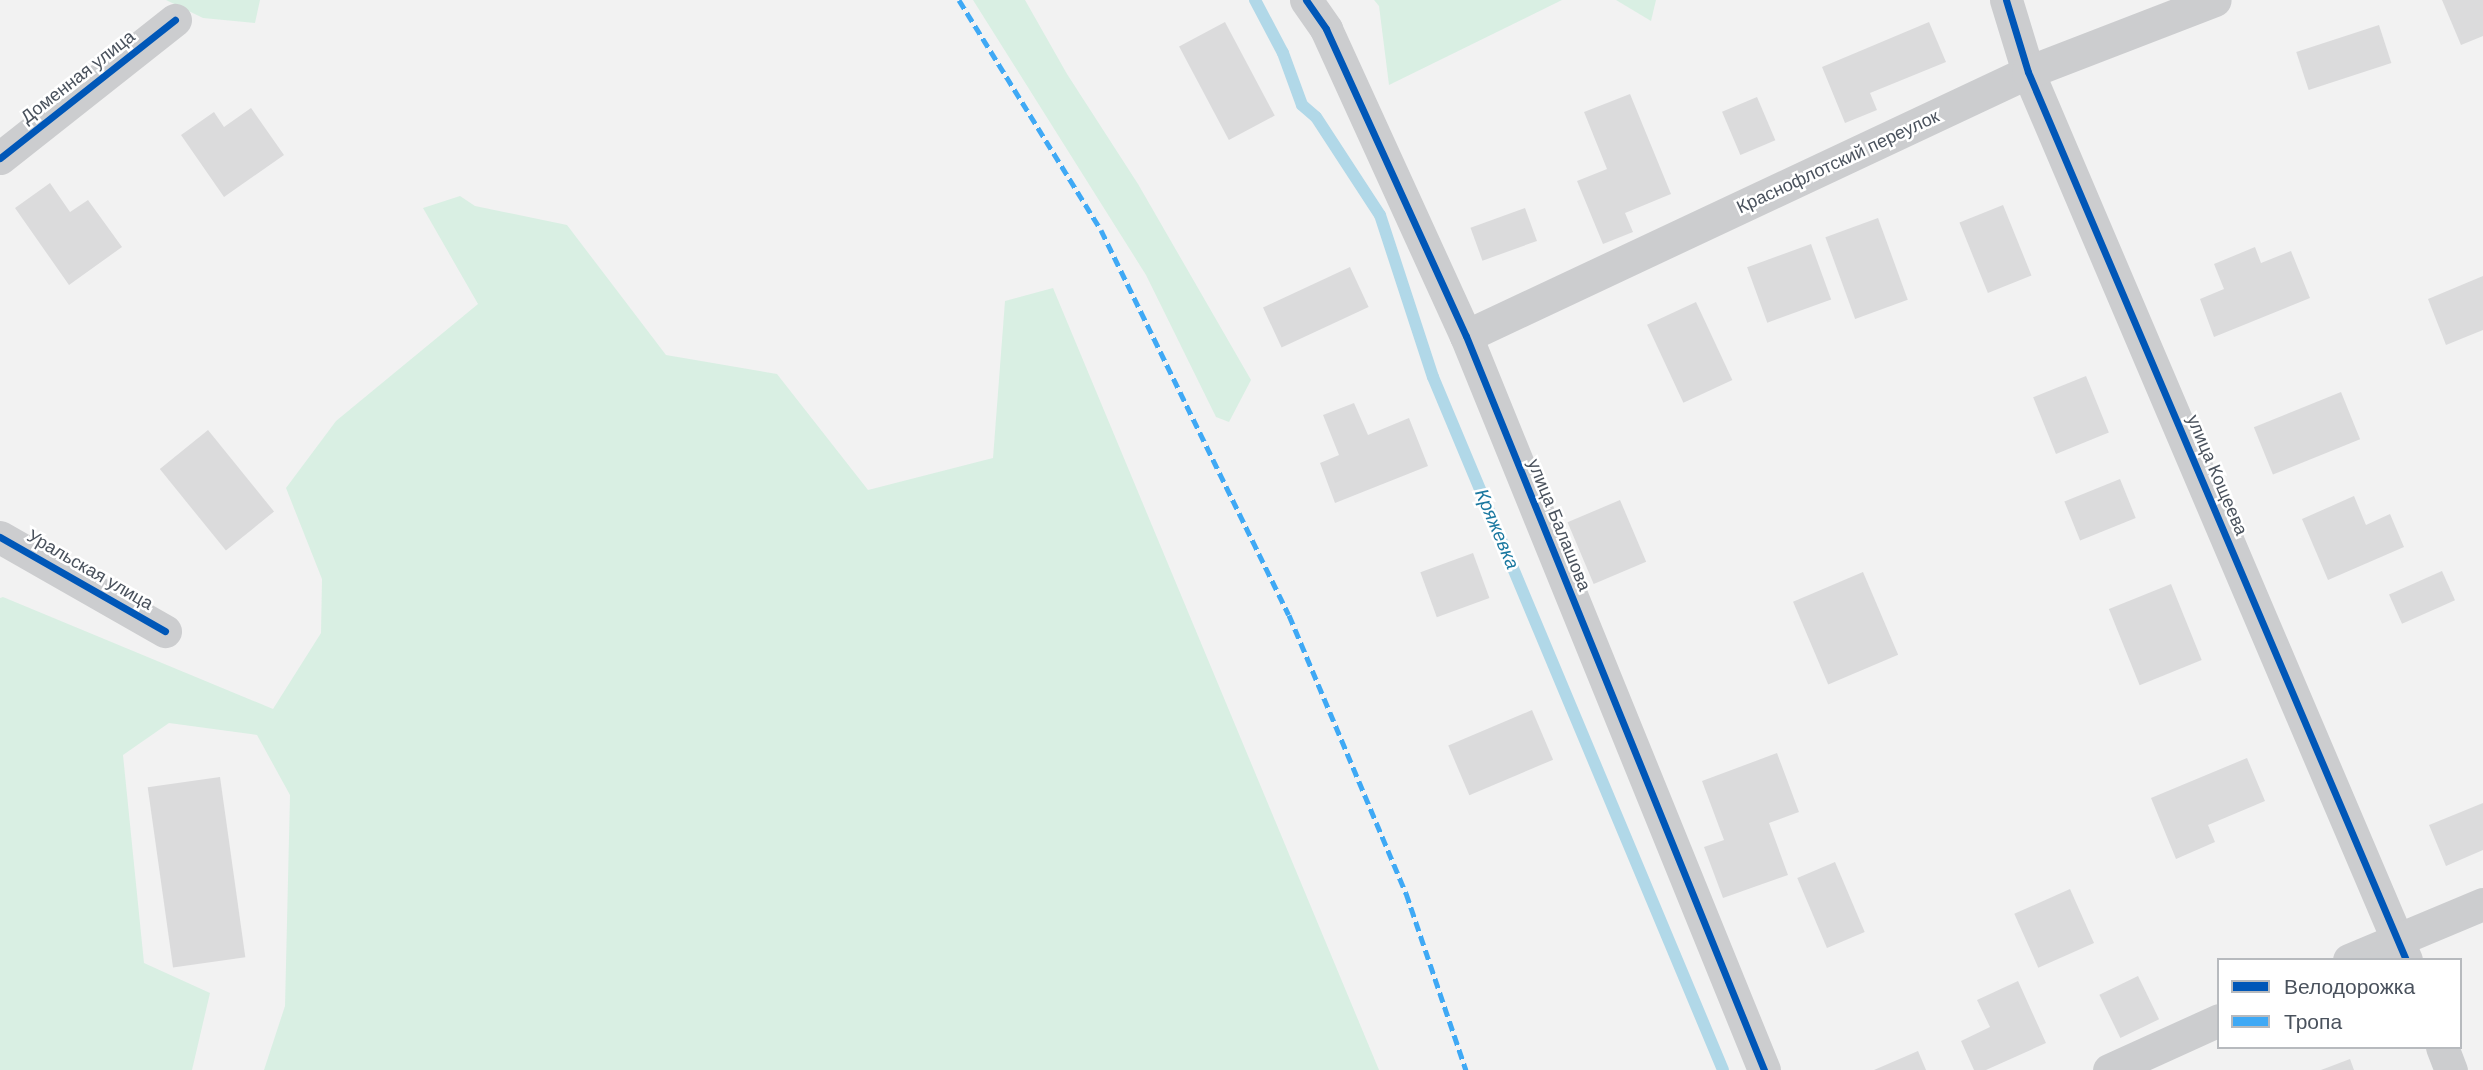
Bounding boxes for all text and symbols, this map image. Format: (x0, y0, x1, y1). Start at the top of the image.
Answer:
street label: Доменная улица (17, 26, 139, 128)
street label: Краснофлотский переулок (1733, 106, 1943, 218)
street label: улица Кощеева (2182, 412, 2252, 538)
street label: улица Балашова (1523, 456, 1595, 594)
water label: Кряжевка (1470, 486, 1524, 572)
street label: Уральская улица (23, 525, 157, 615)
legend (2217, 958, 2462, 1049)
text: Велодорожка (2284, 973, 2415, 1001)
text: Тропа (2284, 1008, 2342, 1036)

